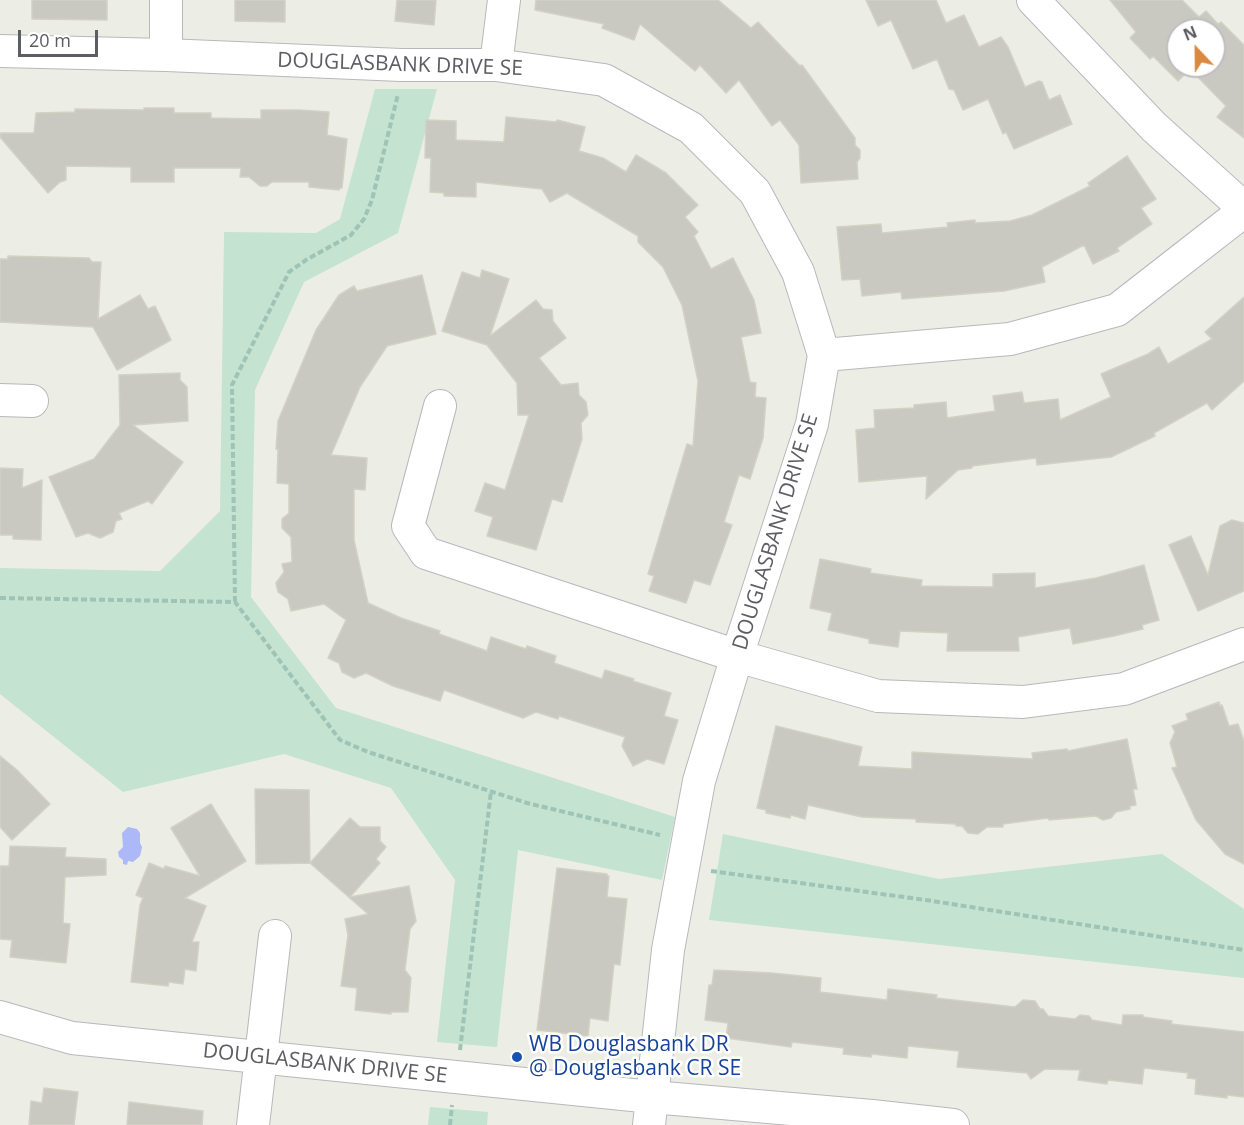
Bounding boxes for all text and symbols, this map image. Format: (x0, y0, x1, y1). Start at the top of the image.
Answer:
scale bar (21, 18, 100, 56)
north arrow (1166, 18, 1226, 78)
text: N (1180, 21, 1200, 46)
text: 20 m (29, 28, 71, 52)
street label: DOUGLASBANK DRIVE SE (277, 48, 523, 82)
street label: DOUGLASBANK DRIVE SE (728, 411, 824, 653)
place label: WB Douglasbank DR @ Douglasbank CR SE (529, 1032, 741, 1082)
street label: DOUGLASBANK DRIVE SE (201, 1039, 449, 1089)
marker: WB Douglasbank DR @ Douglasbank CR SE (510, 1050, 524, 1064)

